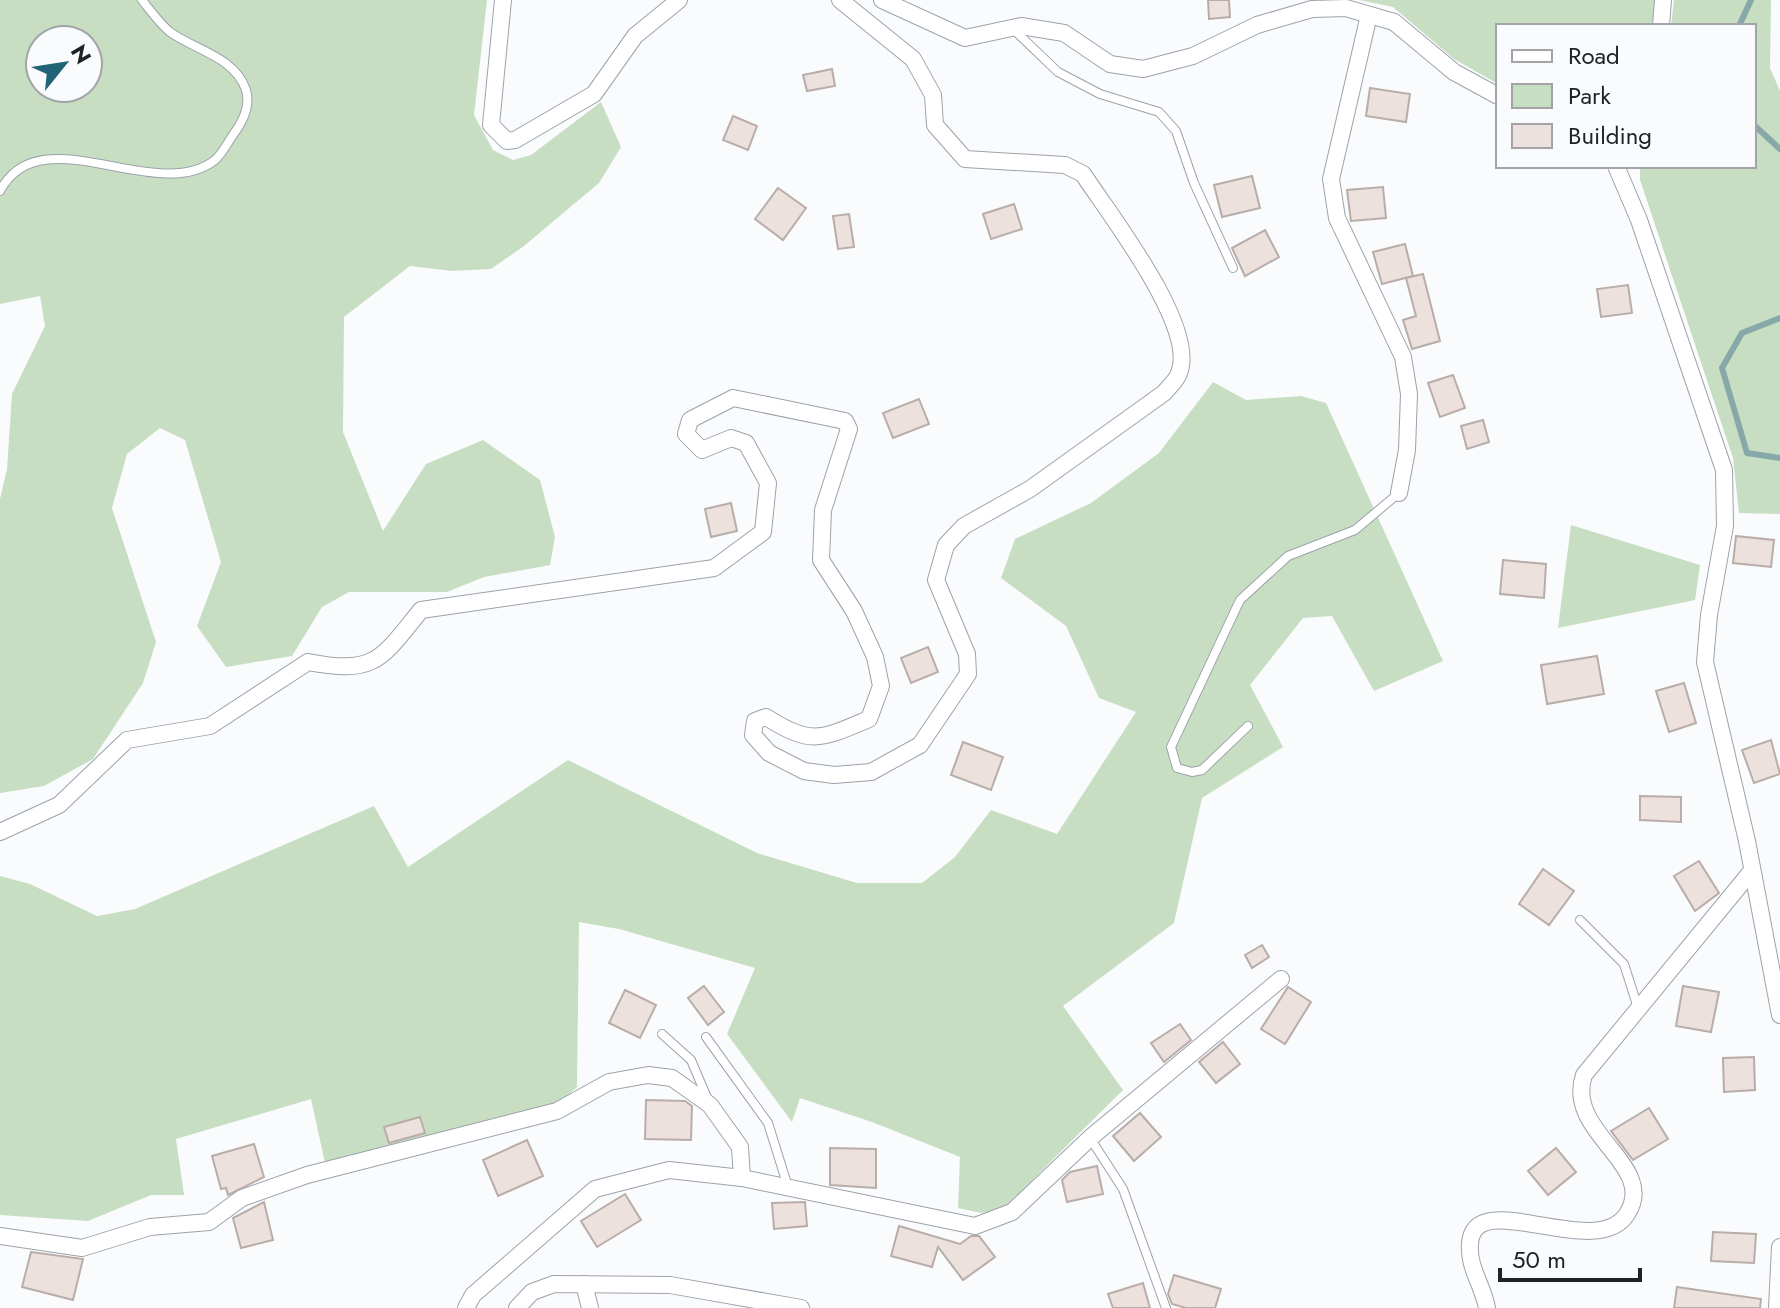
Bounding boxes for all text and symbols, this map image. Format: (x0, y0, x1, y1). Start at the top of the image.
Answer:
north arrow (24, 24, 104, 104)
legend (1496, 24, 1756, 168)
text: N (63, 38, 100, 70)
text: Road (1568, 38, 1620, 73)
text: Park (1568, 78, 1611, 113)
text: Building (1568, 118, 1652, 153)
scale bar (1500, 1232, 1640, 1282)
text: 50 m (1512, 1242, 1566, 1277)

